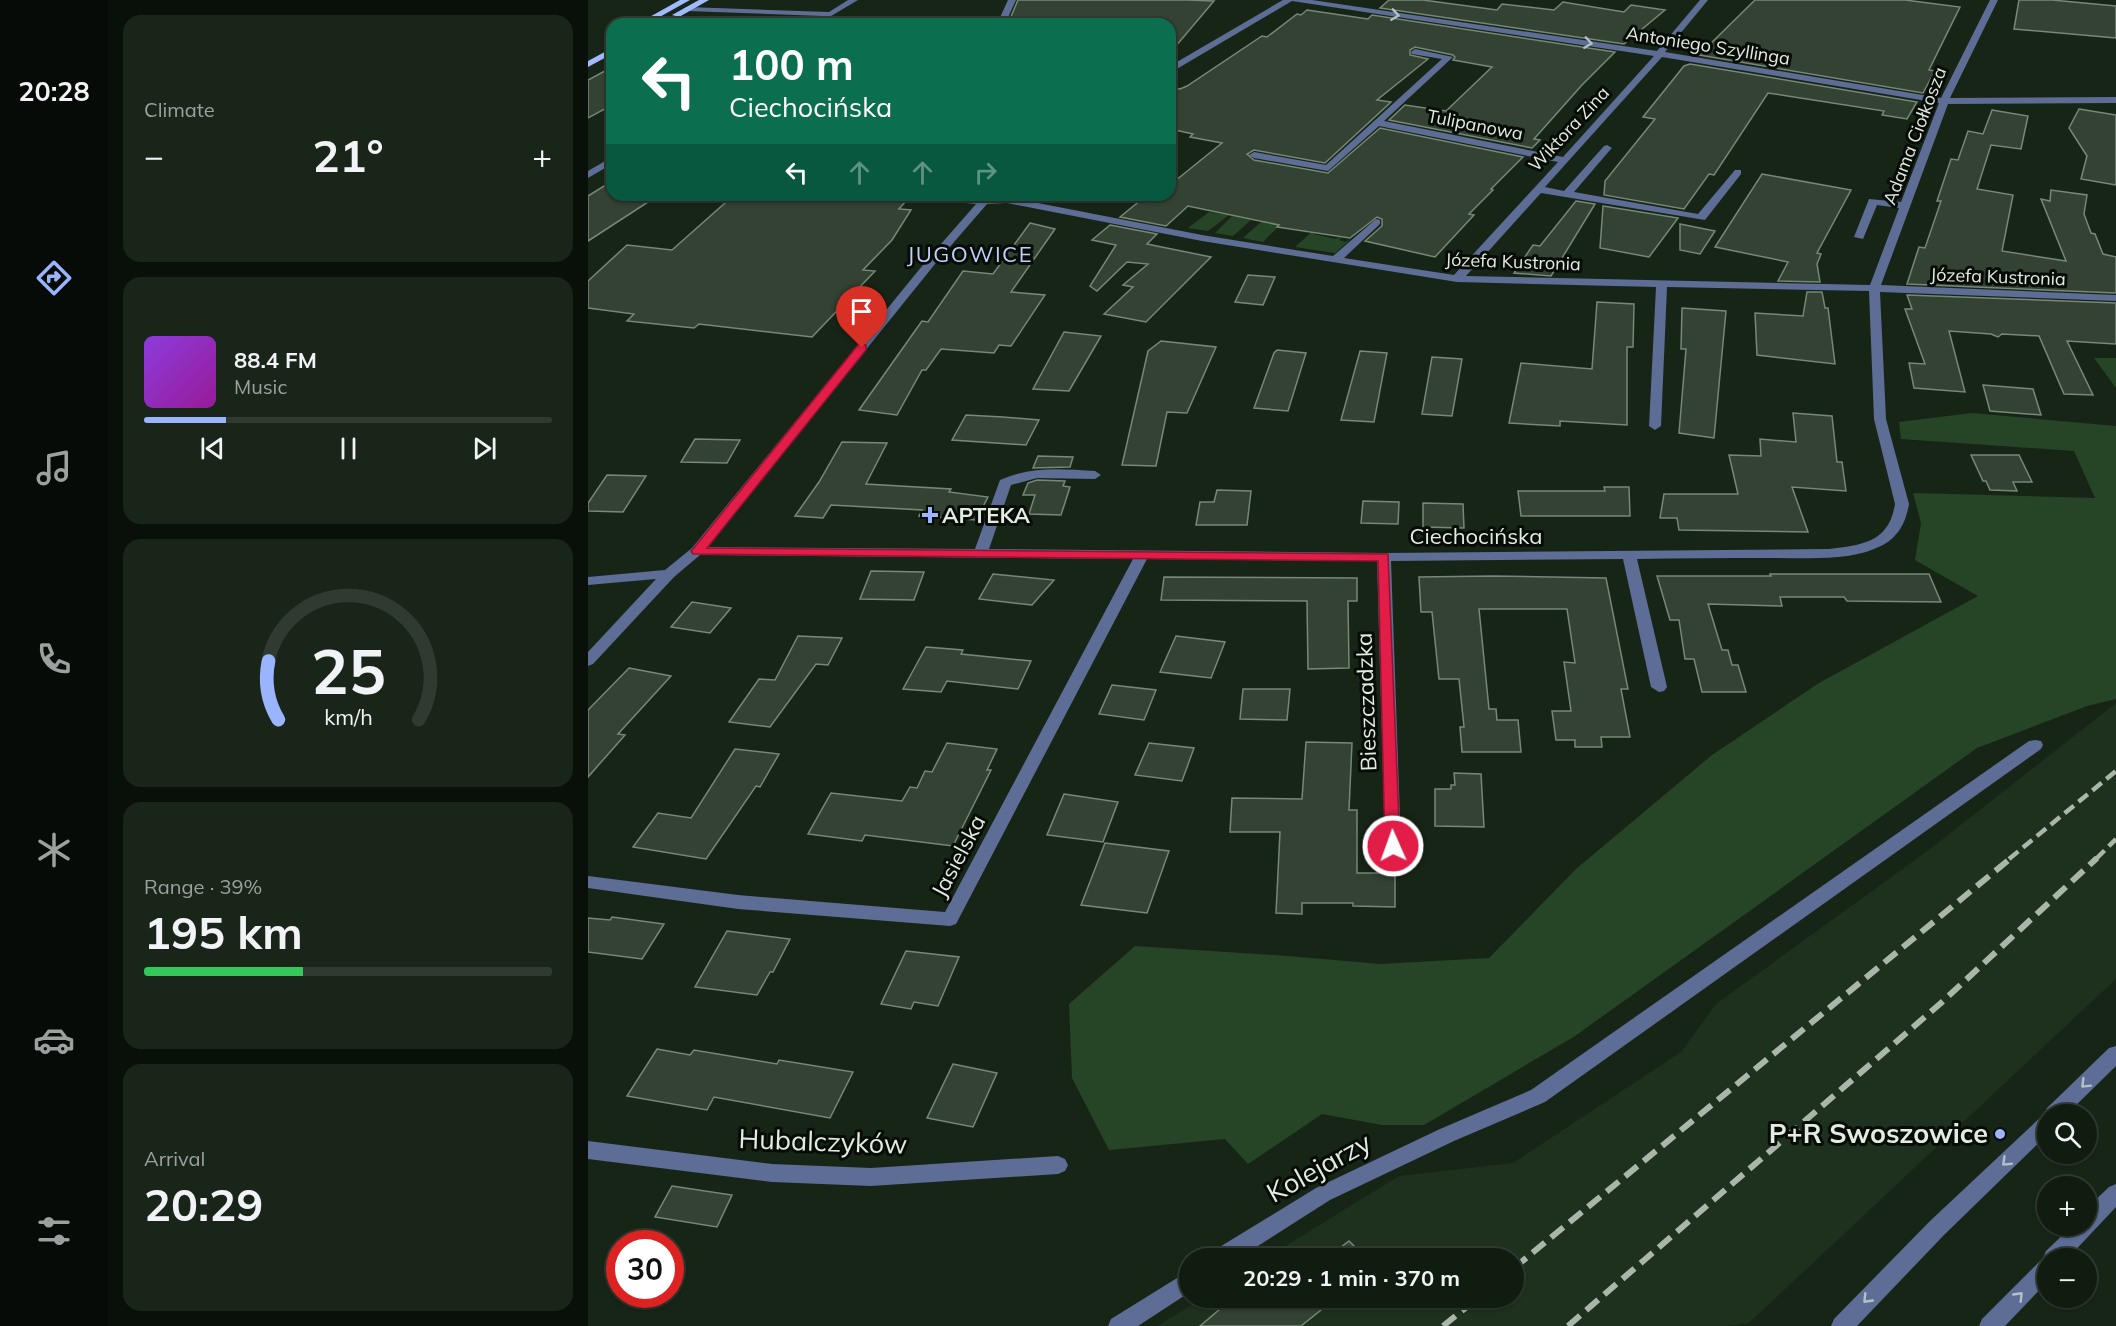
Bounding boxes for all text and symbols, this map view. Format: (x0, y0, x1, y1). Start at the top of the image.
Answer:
one-way arrow (1391, 8, 1400, 20)
street label: Antoniego Szyllinga (1624, 21, 1792, 70)
one-way arrow (1584, 37, 1593, 49)
text: 100 m (729, 38, 854, 91)
icon: left (630, 42, 708, 120)
street label: Adama Ciołkosza (1878, 64, 1951, 208)
text: 20:28 (18, 74, 90, 108)
street label: Wiktora Zina (1523, 81, 1614, 176)
text: Ciechocińska (729, 90, 892, 124)
text: Climate (144, 97, 215, 122)
street label: Tulipanowa (1425, 104, 1525, 145)
text: 21° (312, 127, 384, 183)
text: − (144, 135, 164, 176)
text: + (532, 135, 552, 176)
icon: left (780, 156, 813, 189)
icon: ahead (843, 156, 876, 189)
icon: ahead (906, 156, 939, 189)
icon: right (969, 156, 1002, 189)
district label: JUGOWICE (907, 240, 1033, 268)
street label: Józefa Kustronia (1445, 248, 1581, 275)
icon: directions (33, 257, 75, 299)
street label: Józefa Kustronia (1930, 263, 2066, 290)
pin (836, 286, 887, 348)
icon: arrive (845, 295, 878, 328)
text: 88.4 FM (234, 346, 317, 374)
text: Music (234, 374, 287, 399)
icon: previous (196, 432, 229, 465)
icon: pause (332, 432, 365, 465)
icon: next (468, 432, 501, 465)
icon: music (33, 447, 75, 489)
place label: APTEKA (942, 501, 1031, 529)
marker: APTEKA (923, 508, 937, 522)
street label: Ciechocińska (1410, 522, 1542, 550)
text: 25 (311, 631, 385, 710)
street label: Bieszczadzka (1350, 632, 1382, 772)
icon: phone (33, 638, 75, 680)
text: km/h (324, 703, 372, 730)
street label: Jasielska (925, 810, 991, 902)
position arrow (1361, 814, 1425, 878)
icon: climate (33, 829, 75, 871)
text: Range · 39% (144, 874, 262, 899)
text: 195 km (144, 904, 303, 960)
icon: car (33, 1019, 75, 1061)
one-way arrow (2082, 1077, 2093, 1088)
map controls (2037, 1104, 2097, 1308)
button: search (2037, 1104, 2097, 1164)
place label: P+R Swoszowice (1769, 1116, 1988, 1150)
street label: Hubalczyków (738, 1121, 908, 1161)
street label: Kolejarzy (1260, 1124, 1377, 1210)
marker: P+R Swoszowice (1993, 1127, 2007, 1141)
text: Arrival (144, 1146, 205, 1171)
one-way arrow (2002, 1154, 2013, 1165)
text: 20:29 (144, 1176, 263, 1232)
button: + (2037, 1176, 2097, 1236)
icon: filters (33, 1210, 75, 1252)
speed limit sign: 30 (606, 1230, 684, 1308)
button: − (2037, 1248, 2097, 1308)
text: 20:29 · 1 min · 370 m (1243, 1264, 1460, 1292)
one-way arrow (1864, 1292, 1875, 1303)
one-way arrow (2012, 1293, 2023, 1303)

